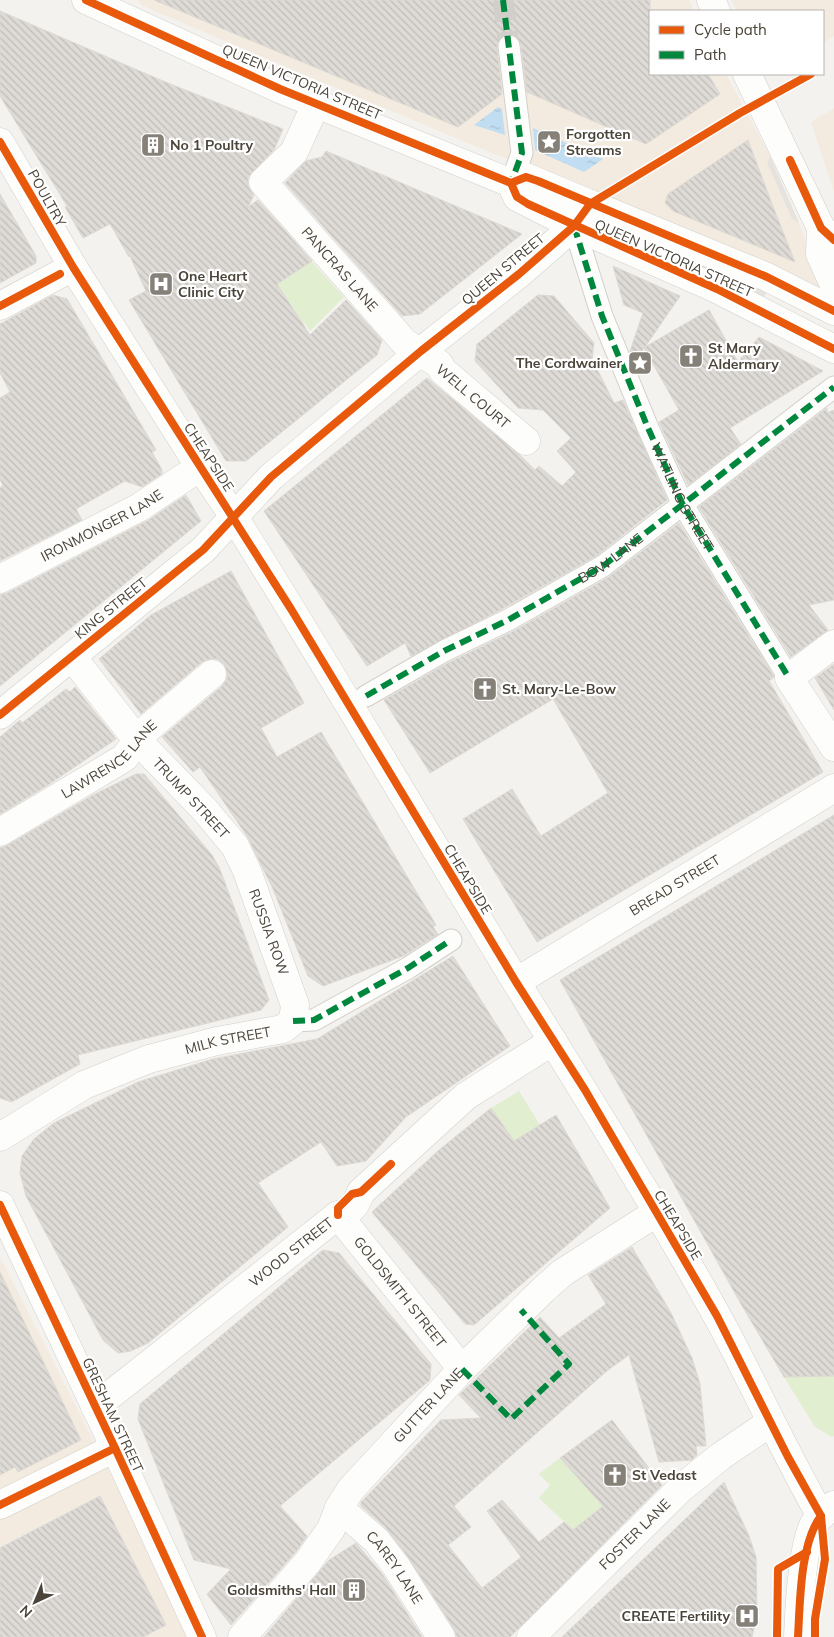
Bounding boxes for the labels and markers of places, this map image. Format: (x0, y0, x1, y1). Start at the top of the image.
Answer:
place label: Forgotten Streams (566, 125, 631, 159)
place icon: Forgotten Streams (536, 129, 562, 155)
building icon: No 1 Poultry (140, 132, 166, 158)
place label: No 1 Poultry (170, 136, 253, 154)
place label: One Heart Clinic City (178, 267, 248, 301)
hospital icon: One Heart Clinic City (148, 271, 174, 297)
place label: St Mary Aldermary (708, 339, 779, 373)
church icon: St Mary Aldermary (678, 343, 704, 369)
place icon: The Cordwainer (627, 350, 653, 376)
place label: The Cordwainer (516, 354, 622, 372)
church icon: St. Mary-Le-Bow (472, 676, 498, 702)
place label: St. Mary-Le-Bow (502, 680, 617, 698)
church icon: St Vedast (602, 1462, 628, 1488)
place label: St Vedast (632, 1466, 697, 1484)
building icon: Goldsmiths' Hall (341, 1577, 367, 1603)
place label: Goldsmiths' Hall (227, 1581, 336, 1599)
hospital icon: CREATE Fertility (734, 1603, 760, 1629)
place label: CREATE Fertility (622, 1607, 730, 1625)

